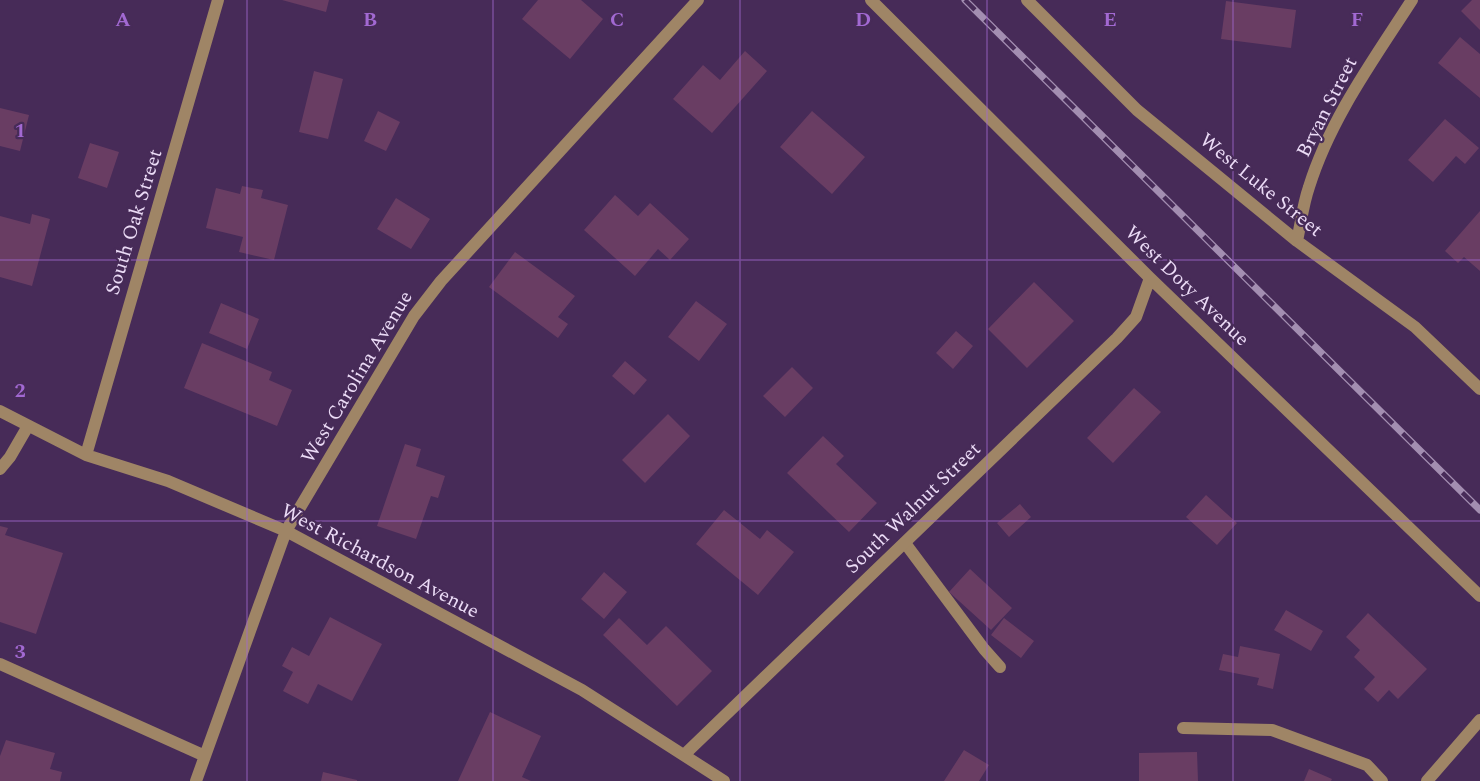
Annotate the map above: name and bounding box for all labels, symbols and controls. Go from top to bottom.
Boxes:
text: A [115,5,131,35]
text: B [363,5,377,35]
text: C [610,5,624,35]
text: D [855,5,871,35]
text: E [1103,5,1117,35]
text: F [1351,5,1363,35]
street label: Bryan Street [1289,51,1365,163]
text: 1 [14,116,26,146]
street label: West Luke Street [1193,126,1329,244]
street label: South Oak Street [98,145,170,299]
street label: West Doty Avenue [1118,218,1256,354]
street label: West Carolina Avenue [293,285,421,469]
text: 2 [14,376,26,406]
street label: South Walnut Street [838,435,988,581]
street label: West Richardson Avenue [275,496,485,626]
text: 3 [14,637,26,667]

